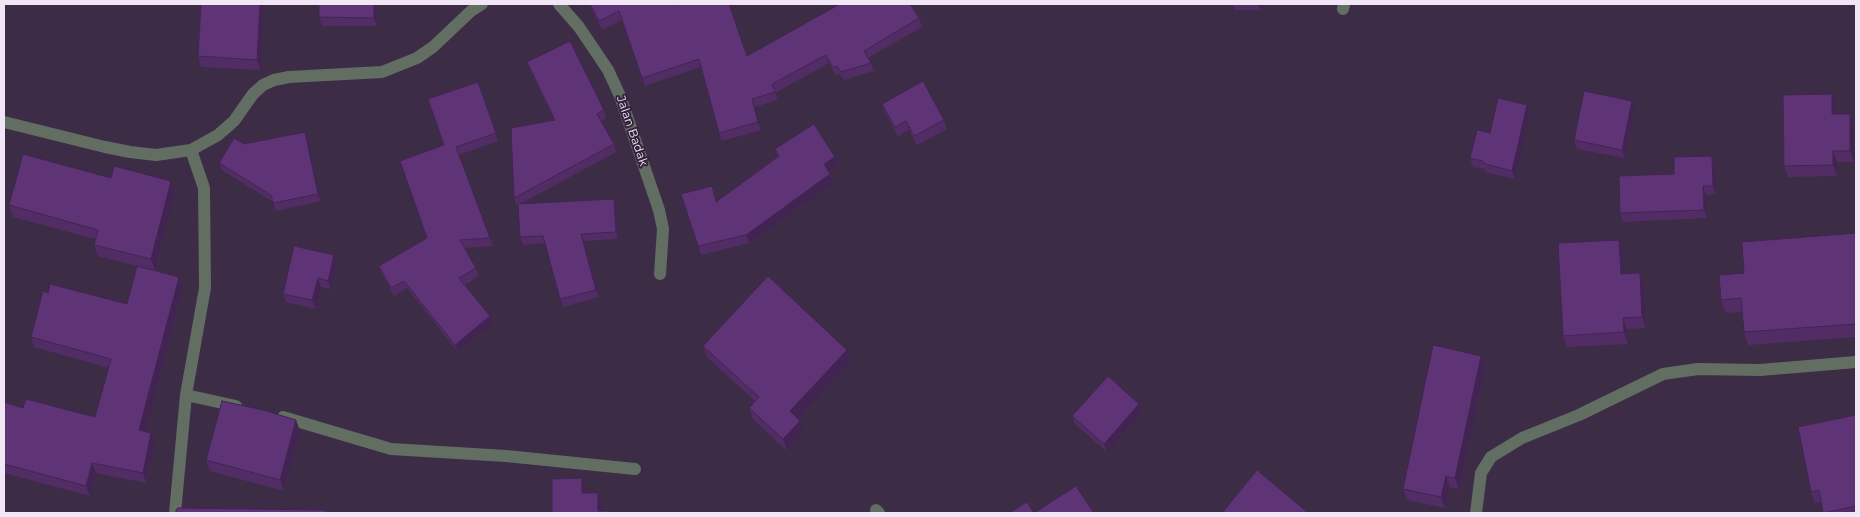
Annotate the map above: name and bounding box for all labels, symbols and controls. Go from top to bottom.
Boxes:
street label: Jalan Badak [613,94,651,168]

